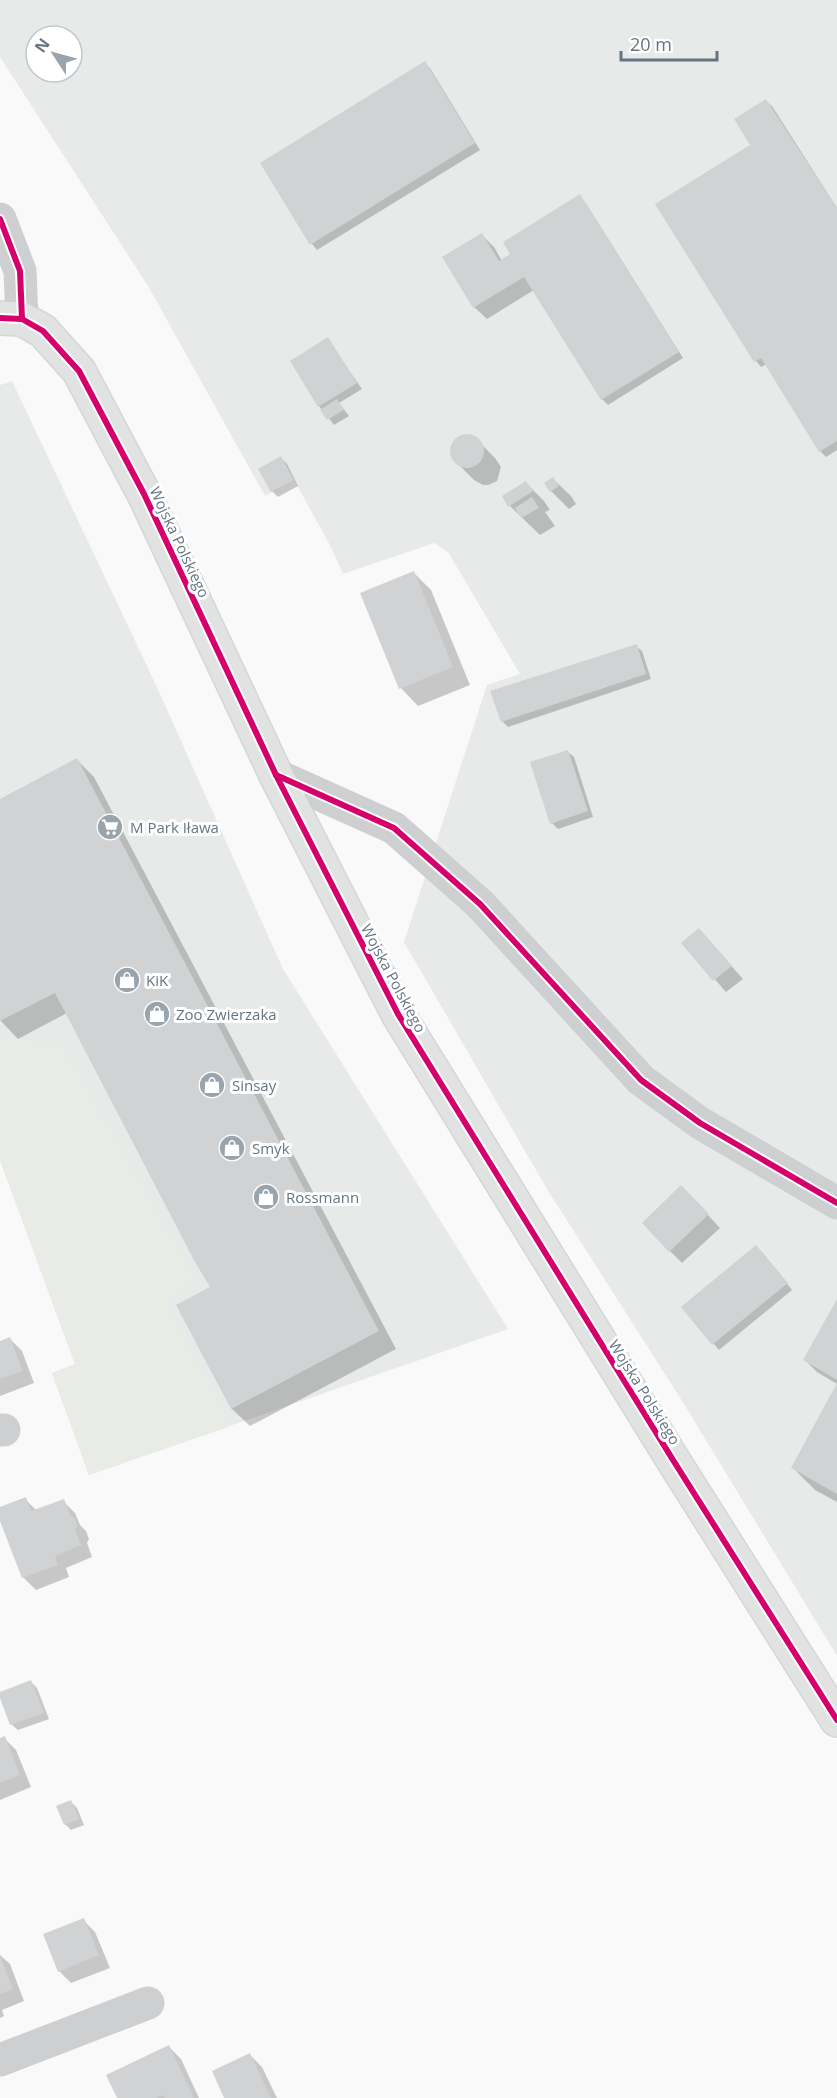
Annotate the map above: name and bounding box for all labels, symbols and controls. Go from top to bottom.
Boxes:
north arrow [24,24,84,84]
scale bar [621,24,717,62]
text: 20 m [630,32,672,56]
text: N [29,33,55,57]
street label: Wojska Polskiego [146,483,214,601]
supermarket icon: M Park Iława [95,812,125,842]
place label: M Park Iława [130,817,219,837]
street label: Wojska Polskiego [357,920,431,1036]
shop icon: KiK [112,965,142,995]
place label: KiK [146,970,169,990]
shop icon: Zoo Zwierzaka [142,999,172,1029]
place label: Zoo Zwierzaka [176,1004,277,1024]
shop icon: Sinsay [197,1070,227,1100]
place label: Sinsay [232,1075,277,1095]
shop icon: Smyk [217,1133,247,1163]
place label: Smyk [252,1138,290,1158]
shop icon: Rossmann [251,1182,281,1212]
place label: Rossmann [286,1187,359,1207]
street label: Wojska Polskiego [605,1336,685,1448]

